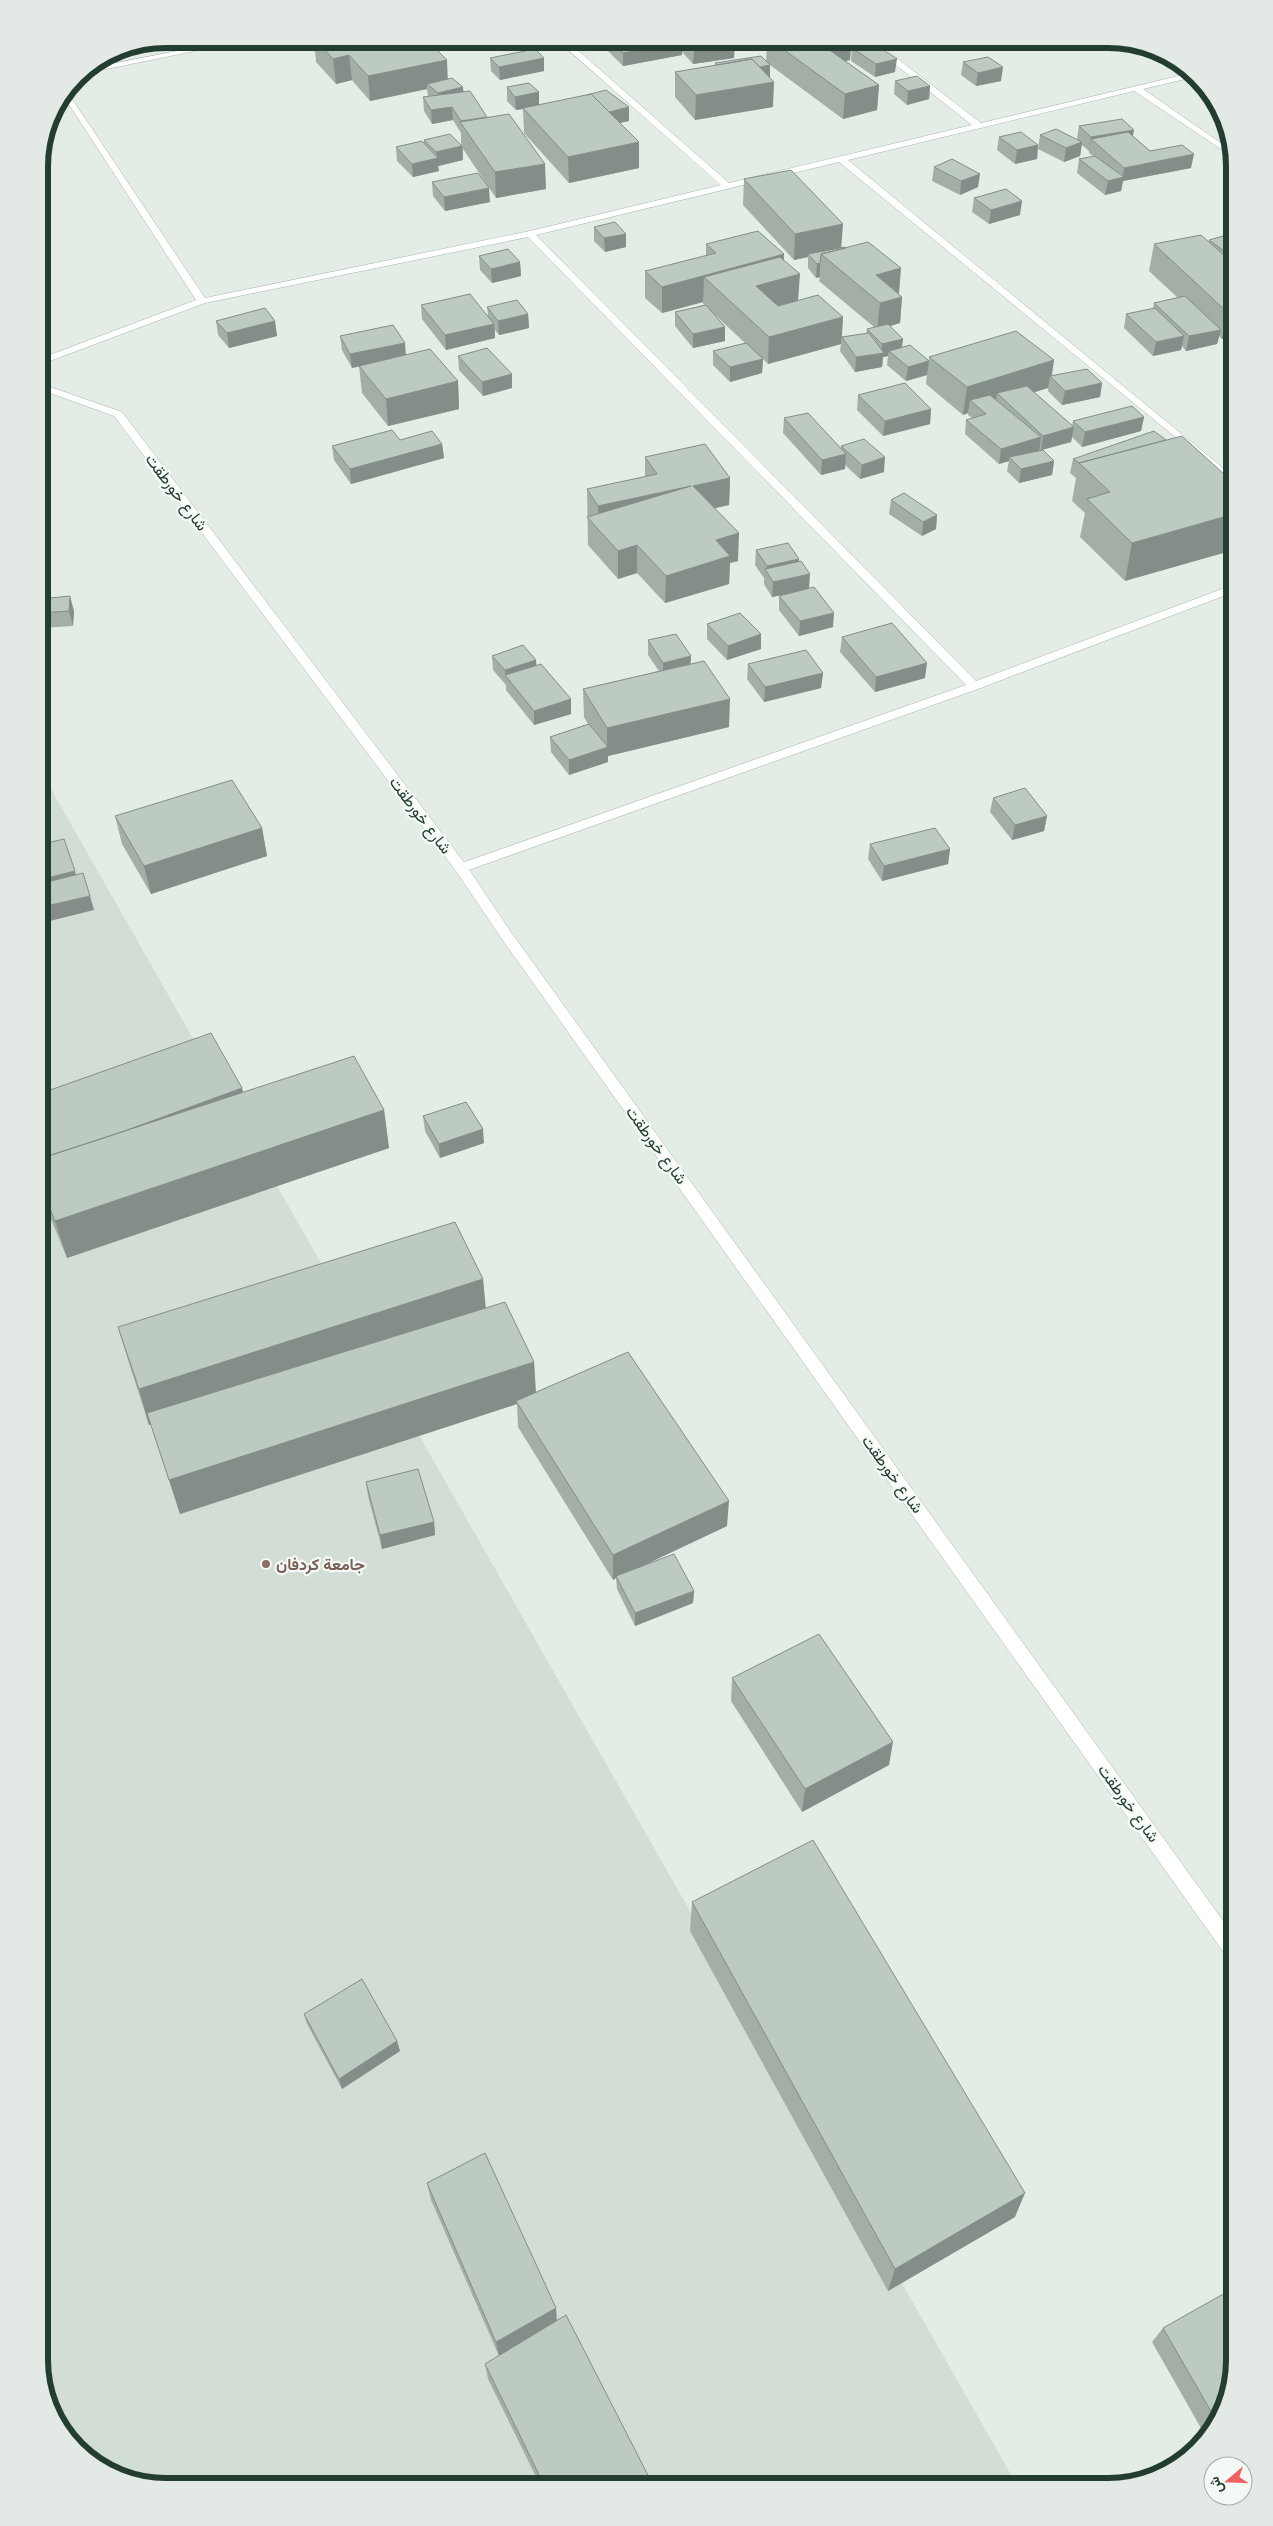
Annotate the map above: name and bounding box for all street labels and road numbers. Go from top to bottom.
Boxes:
street label: شارع خورطقت [140,449,213,536]
street label: شارع خورطقت [384,772,457,859]
street label: شارع خورطقت [620,1102,692,1189]
street label: شارع خورطقت [856,1431,928,1518]
street label: شارع خورطقت [1092,1760,1164,1847]

